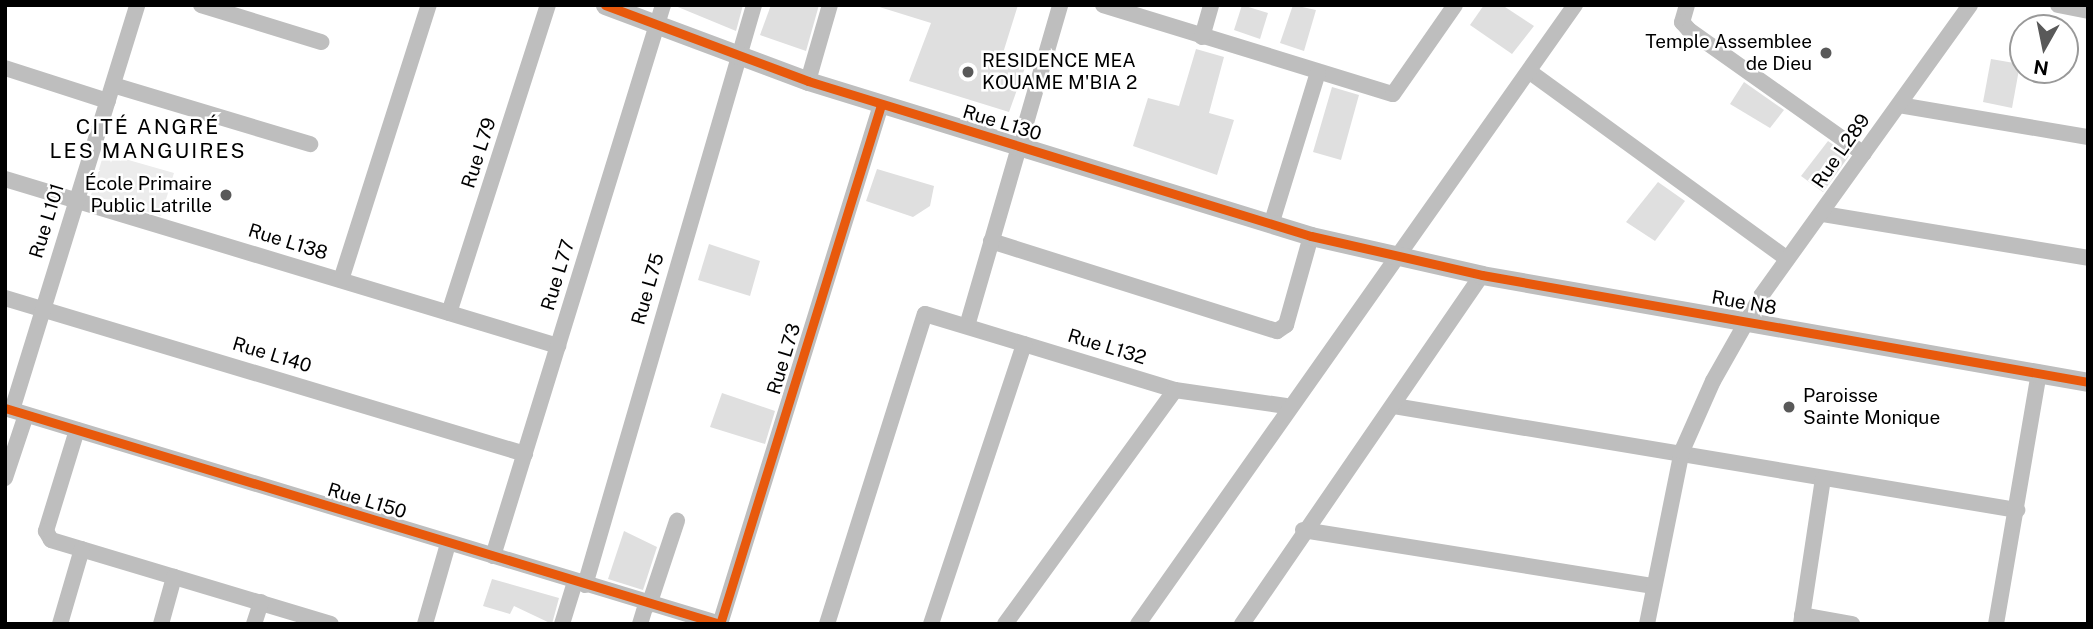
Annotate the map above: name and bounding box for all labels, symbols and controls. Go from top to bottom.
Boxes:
north arrow [2009,14,2079,84]
place label: Temple Assemblee de Dieu [1645,31,1812,75]
marker: Temple Assemblee de Dieu [1818,45,1834,61]
place label: RESIDENCE MEA KOUAME M'BIA 2 [982,50,1137,94]
text: N [2032,56,2050,80]
marker: RESIDENCE MEA KOUAME M'BIA 2 [960,64,976,80]
street label: Rue L130 [960,100,1044,146]
street label: Rue L289 [1807,109,1875,193]
district label: CITÉ ANGRÉ LES MANGUIRES [51,114,245,164]
street label: Rue L79 [457,115,501,191]
place label: École Primaire Public Latrille [85,173,212,217]
street label: Rue L101 [25,181,69,261]
marker: École Primaire Public Latrille [218,187,234,203]
street label: Rue L138 [245,219,331,265]
street label: Rue L77 [536,237,580,313]
street label: Rue L75 [627,250,669,328]
street label: Rue N8 [1710,286,1778,320]
street label: Rue L73 [762,321,806,397]
street label: Rue L132 [1065,324,1149,370]
street label: Rue L140 [230,332,314,378]
place label: Paroisse Sainte Monique [1803,385,1940,429]
marker: Paroisse Sainte Monique [1781,399,1797,415]
street label: Rue L150 [325,478,409,524]

